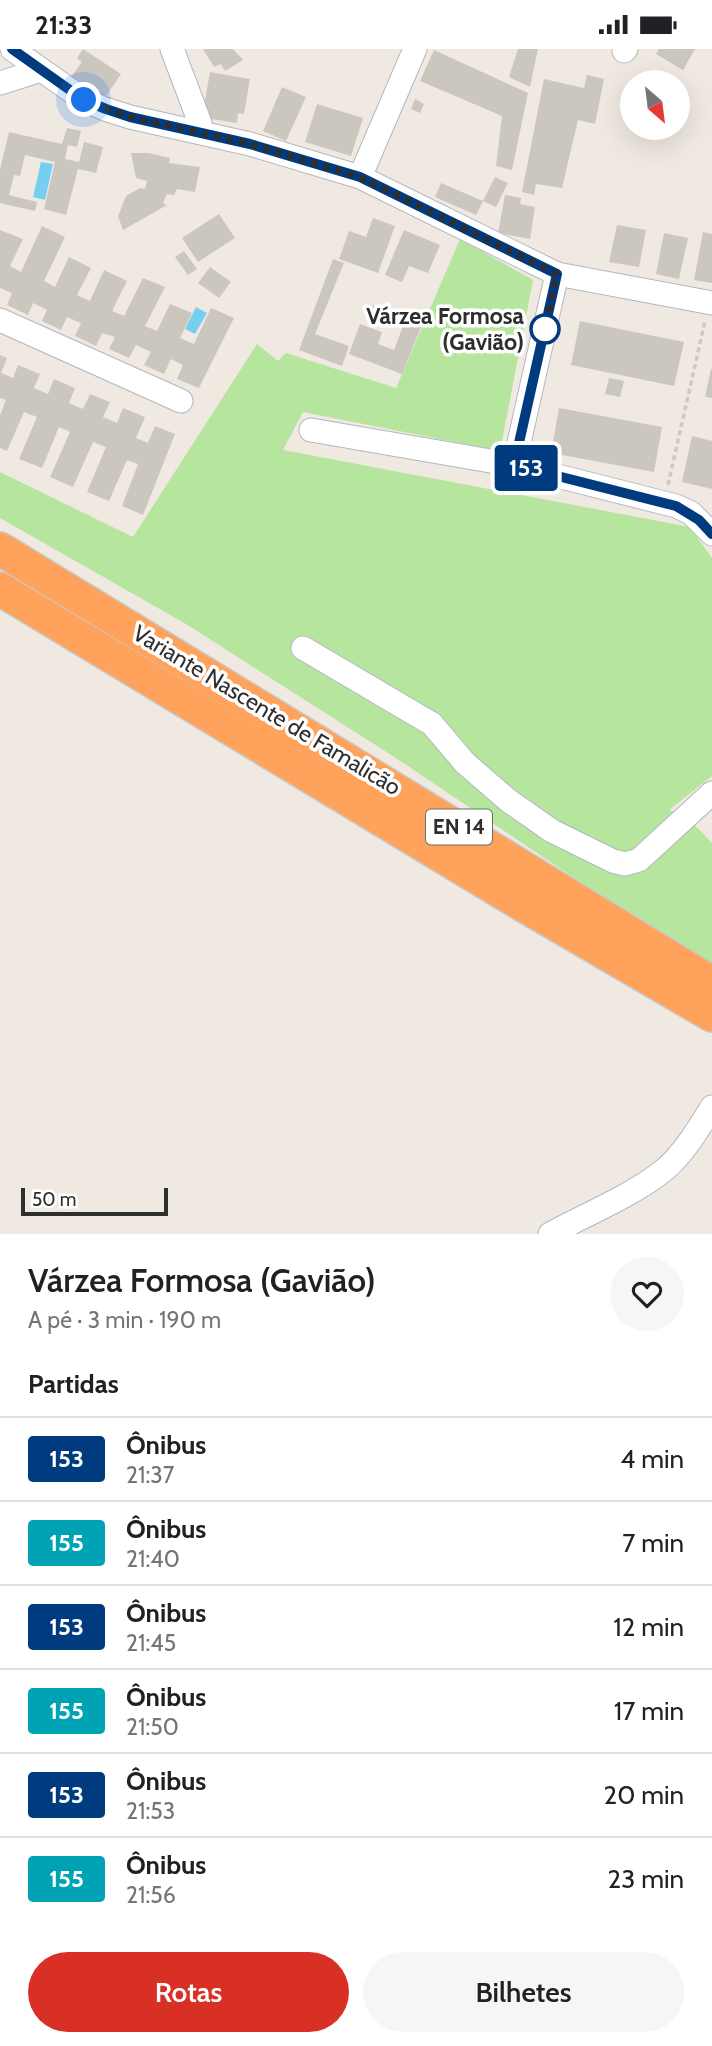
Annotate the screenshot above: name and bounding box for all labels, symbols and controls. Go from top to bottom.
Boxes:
text: 21:33 [35,9,92,41]
north arrow [620,70,690,140]
map controls [620,70,690,140]
your location [66,82,101,117]
place label: Várzea Formosa (Gavião) [366,302,525,356]
marker: Várzea Formosa (Gavião) [530,314,560,344]
line badge: 153 [486,445,566,491]
text: 153 [509,453,543,482]
street label: Variante Nascente de Famalicão [128,619,406,801]
road number: EN 14 [426,809,492,845]
scale bar [21,1185,168,1217]
text: 50 m [32,1188,76,1211]
button: heart [610,1257,684,1331]
text: Várzea Formosa (Gavião) [28,1260,376,1300]
text: A pé · 3 min · 190 m [28,1306,221,1334]
text: Partidas [28,1368,119,1400]
text: Ônibus [126,1429,206,1461]
text: 4 min [620,1443,684,1475]
text: 153 [49,1444,84,1473]
text: 21:37 [126,1461,174,1489]
text: Ônibus [126,1513,206,1545]
text: 7 min [622,1527,684,1559]
text: 155 [49,1528,84,1557]
text: 21:40 [126,1545,180,1573]
text: Ônibus [126,1597,206,1629]
text: 12 min [613,1611,684,1643]
text: 153 [49,1612,84,1641]
text: 21:45 [126,1629,176,1657]
text: Ônibus [126,1681,206,1713]
text: 17 min [614,1695,684,1727]
text: 155 [49,1696,84,1725]
text: 21:50 [126,1713,179,1741]
text: Ônibus [126,1765,206,1797]
text: 20 min [604,1779,684,1811]
text: 153 [49,1780,84,1809]
text: 21:53 [126,1797,175,1825]
text: Ônibus [126,1849,206,1881]
text: 23 min [608,1863,684,1895]
text: 155 [49,1864,84,1893]
text: 21:56 [126,1881,176,1909]
button: Rotas [28,1952,349,2032]
button: Bilhetes [363,1952,684,2032]

